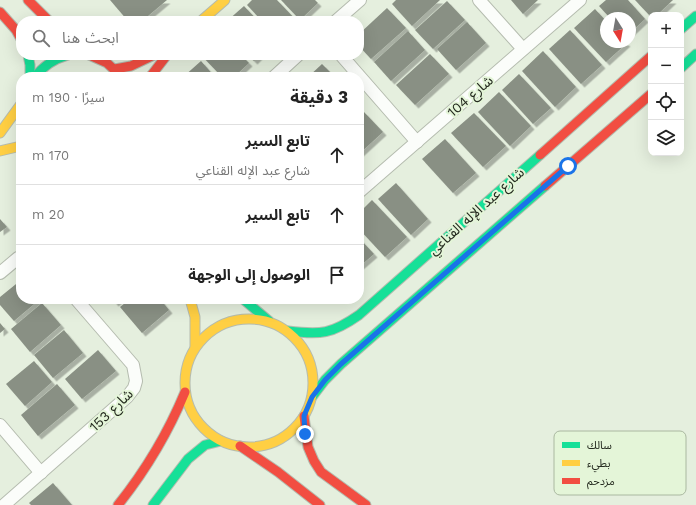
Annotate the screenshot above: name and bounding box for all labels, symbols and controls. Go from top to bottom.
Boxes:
north arrow [600,12,636,48]
map controls [648,12,684,156]
button: + [648,12,684,48]
search box [16,16,364,60]
icon: search [30,27,52,49]
text: ابحث هنا [62,29,119,47]
button: − [648,48,684,84]
street label: شارع 104 [444,72,498,122]
button: locate [648,84,684,120]
text: 3 دقيقة [290,87,348,107]
text: سيرًا · 190 m [32,90,105,105]
button: layers [648,120,684,156]
text: تابع السير [246,132,310,150]
icon: ahead [326,144,348,166]
text: 170 m [32,148,69,163]
route start [559,157,577,175]
text: شارع عبد الإله القناعي [196,163,310,178]
street label: شارع عبد الإله القناعي [425,164,529,260]
icon: ahead [326,204,348,226]
text: تابع السير [246,206,310,224]
text: 20 m [32,207,65,222]
icon: arrive [326,264,348,286]
text: الوصول إلى الوجهة [188,266,310,284]
street label: شارع 153 [86,386,138,437]
route end [296,425,314,443]
legend [554,431,686,495]
text: سالك [587,439,612,452]
text: بطيء [587,457,610,473]
text: مزدحم [587,475,615,490]

